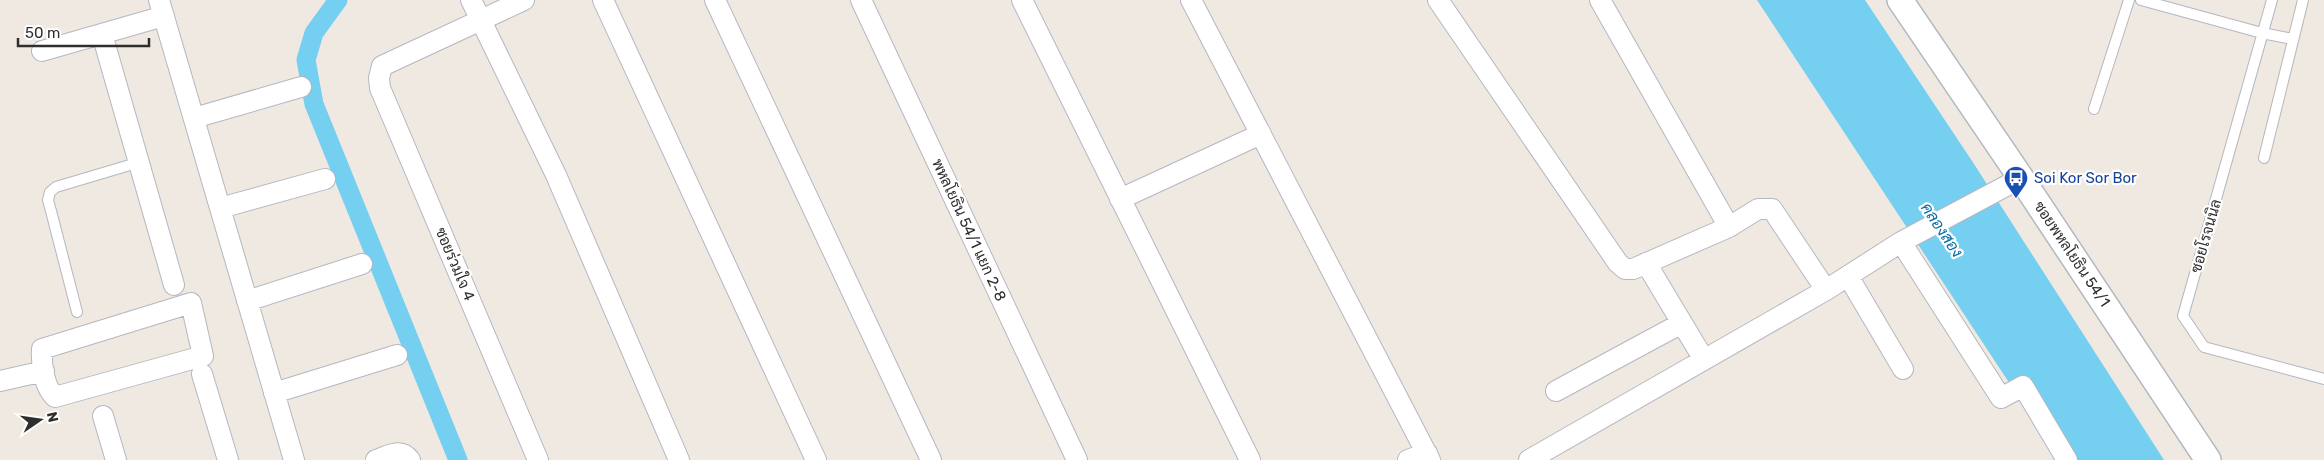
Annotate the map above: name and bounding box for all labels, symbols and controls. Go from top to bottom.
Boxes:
scale bar [18,15,149,47]
text: 50 m [25,24,60,42]
street label: พหลโยธิน 54/1 แยก 2-8 [928,156,1011,304]
bus stop icon: Soi Kor Sor Bor [2003,165,2029,199]
place label: Soi Kor Sor Bor [2034,169,2137,187]
street label: ซอยพหลโยธิน 54/1 [2030,197,2115,310]
street label: ซอยโรจนนิล [2186,197,2225,275]
water label: คลองสอง [1917,199,1967,261]
street label: ซอยร่วมใจ 4 [432,224,479,303]
north arrow [15,395,65,445]
text: N [43,410,62,424]

